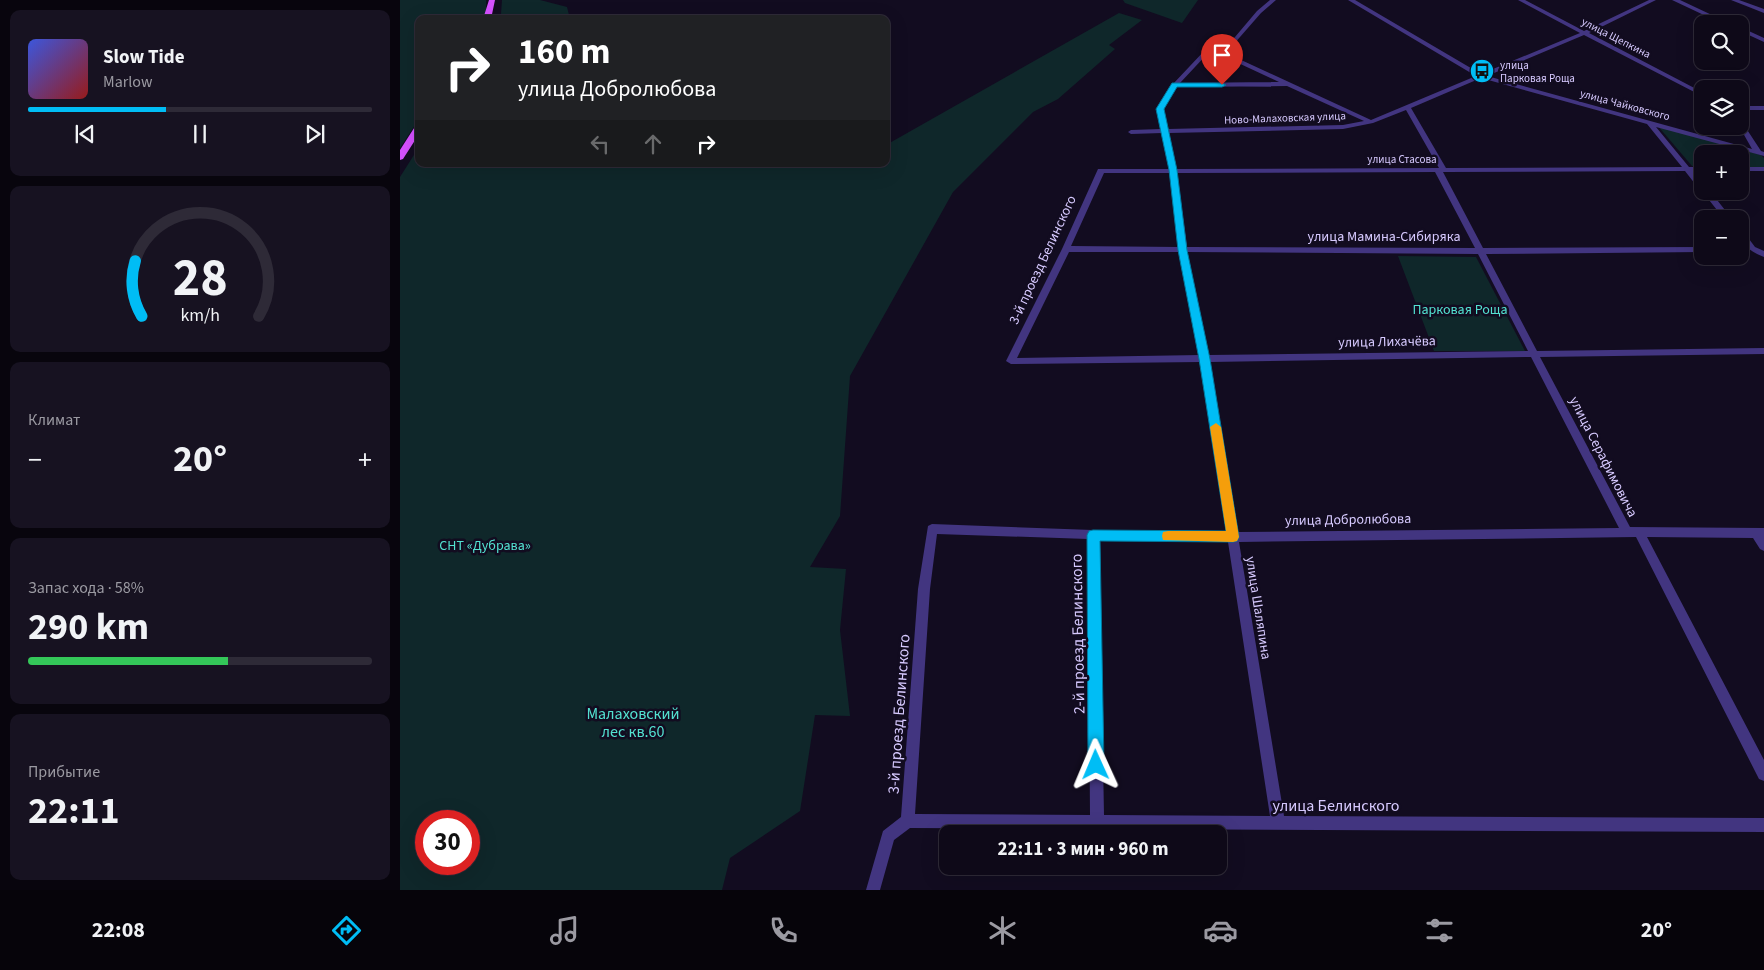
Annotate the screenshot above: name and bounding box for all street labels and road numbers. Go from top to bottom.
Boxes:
street label: улица Щепкина [1579,14,1653,62]
street label: улица Чайковского [1578,86,1672,124]
street label: Ново-Малаховская улица [1224,108,1346,128]
street label: улица Стасова [1367,152,1437,167]
street label: 3-й проезд Белинского [1004,192,1082,328]
street label: улица Мамина-Сибиряка [1308,227,1461,247]
street label: улица Лихачёва [1338,331,1436,353]
street label: улица Серафимовича [1564,393,1642,521]
street label: улица Добролюбова [1285,509,1411,531]
street label: 2-й проезд Белинского [1066,554,1090,714]
street label: улица Шаляпина [1240,555,1276,661]
street label: 3-й проезд Белинского [882,633,916,795]
street label: улица Белинского [1272,795,1400,817]

